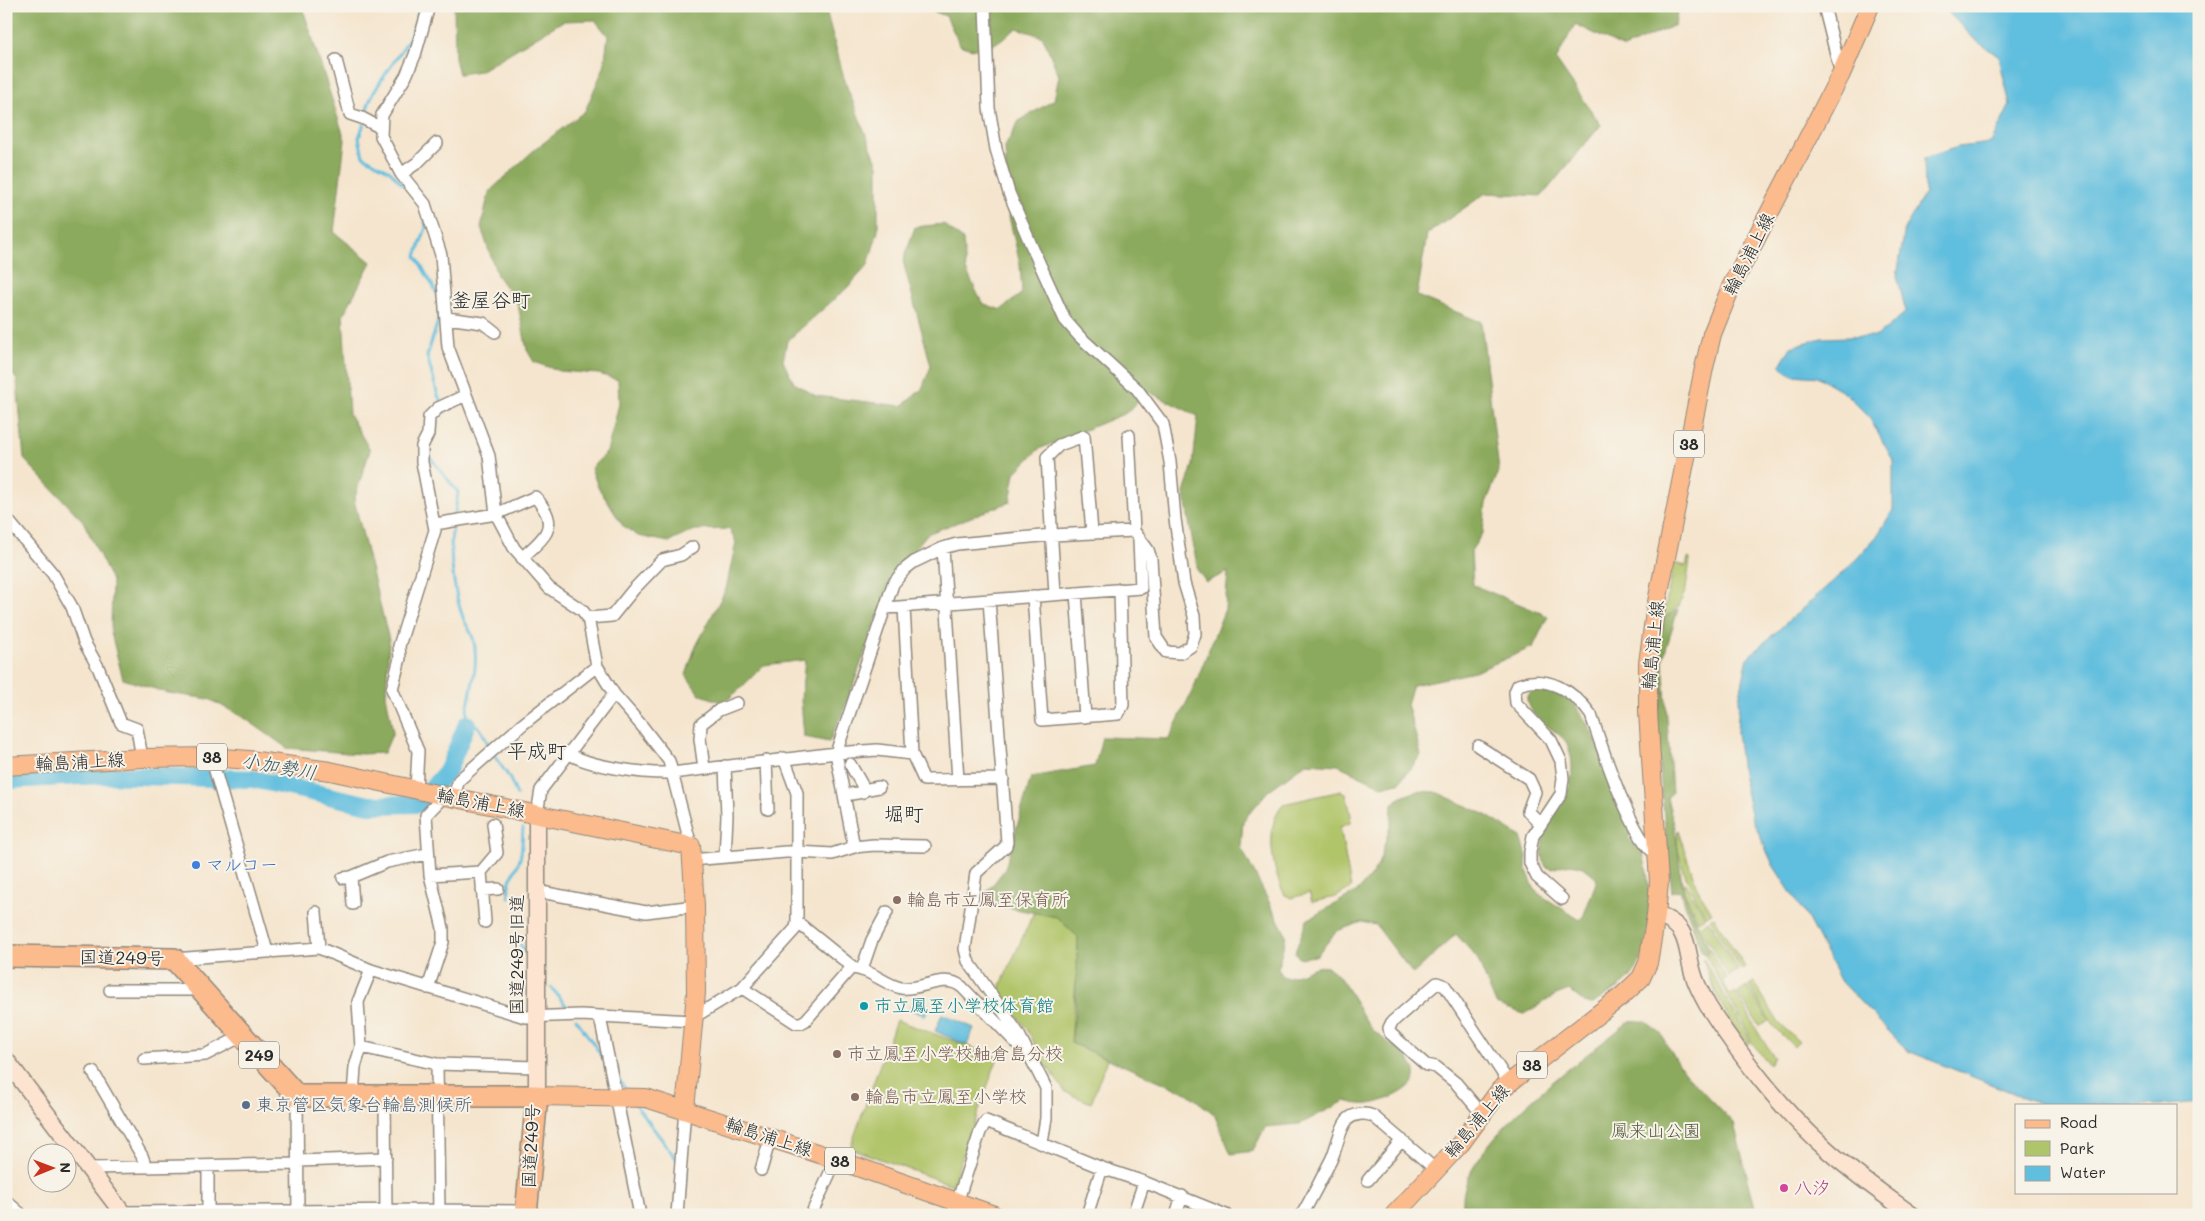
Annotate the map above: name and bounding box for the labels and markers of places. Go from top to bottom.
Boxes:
place label: マルコー [206,852,278,876]
marker: マルコー [190,859,202,871]
place label: 輪島市立鳳至保育所 [907,887,1069,911]
marker: 輪島市立鳳至保育所 [891,894,903,906]
place label: 市立鳳至小学校体育館 [874,993,1054,1017]
marker: 市立鳳至小学校体育館 [858,1000,870,1012]
place label: 市立鳳至小学校舳倉島分校 [847,1041,1063,1065]
marker: 市立鳳至小学校舳倉島分校 [831,1048,843,1060]
place label: 輪島市立鳳至小学校 [865,1084,1027,1108]
marker: 輪島市立鳳至小学校 [849,1091,861,1103]
place label: 東京管区気象台輪島測候所 [256,1092,472,1116]
marker: 東京管区気象台輪島測候所 [240,1099,252,1111]
place label: 八汐 [1794,1175,1830,1199]
marker: 八汐 [1778,1182,1790,1194]

